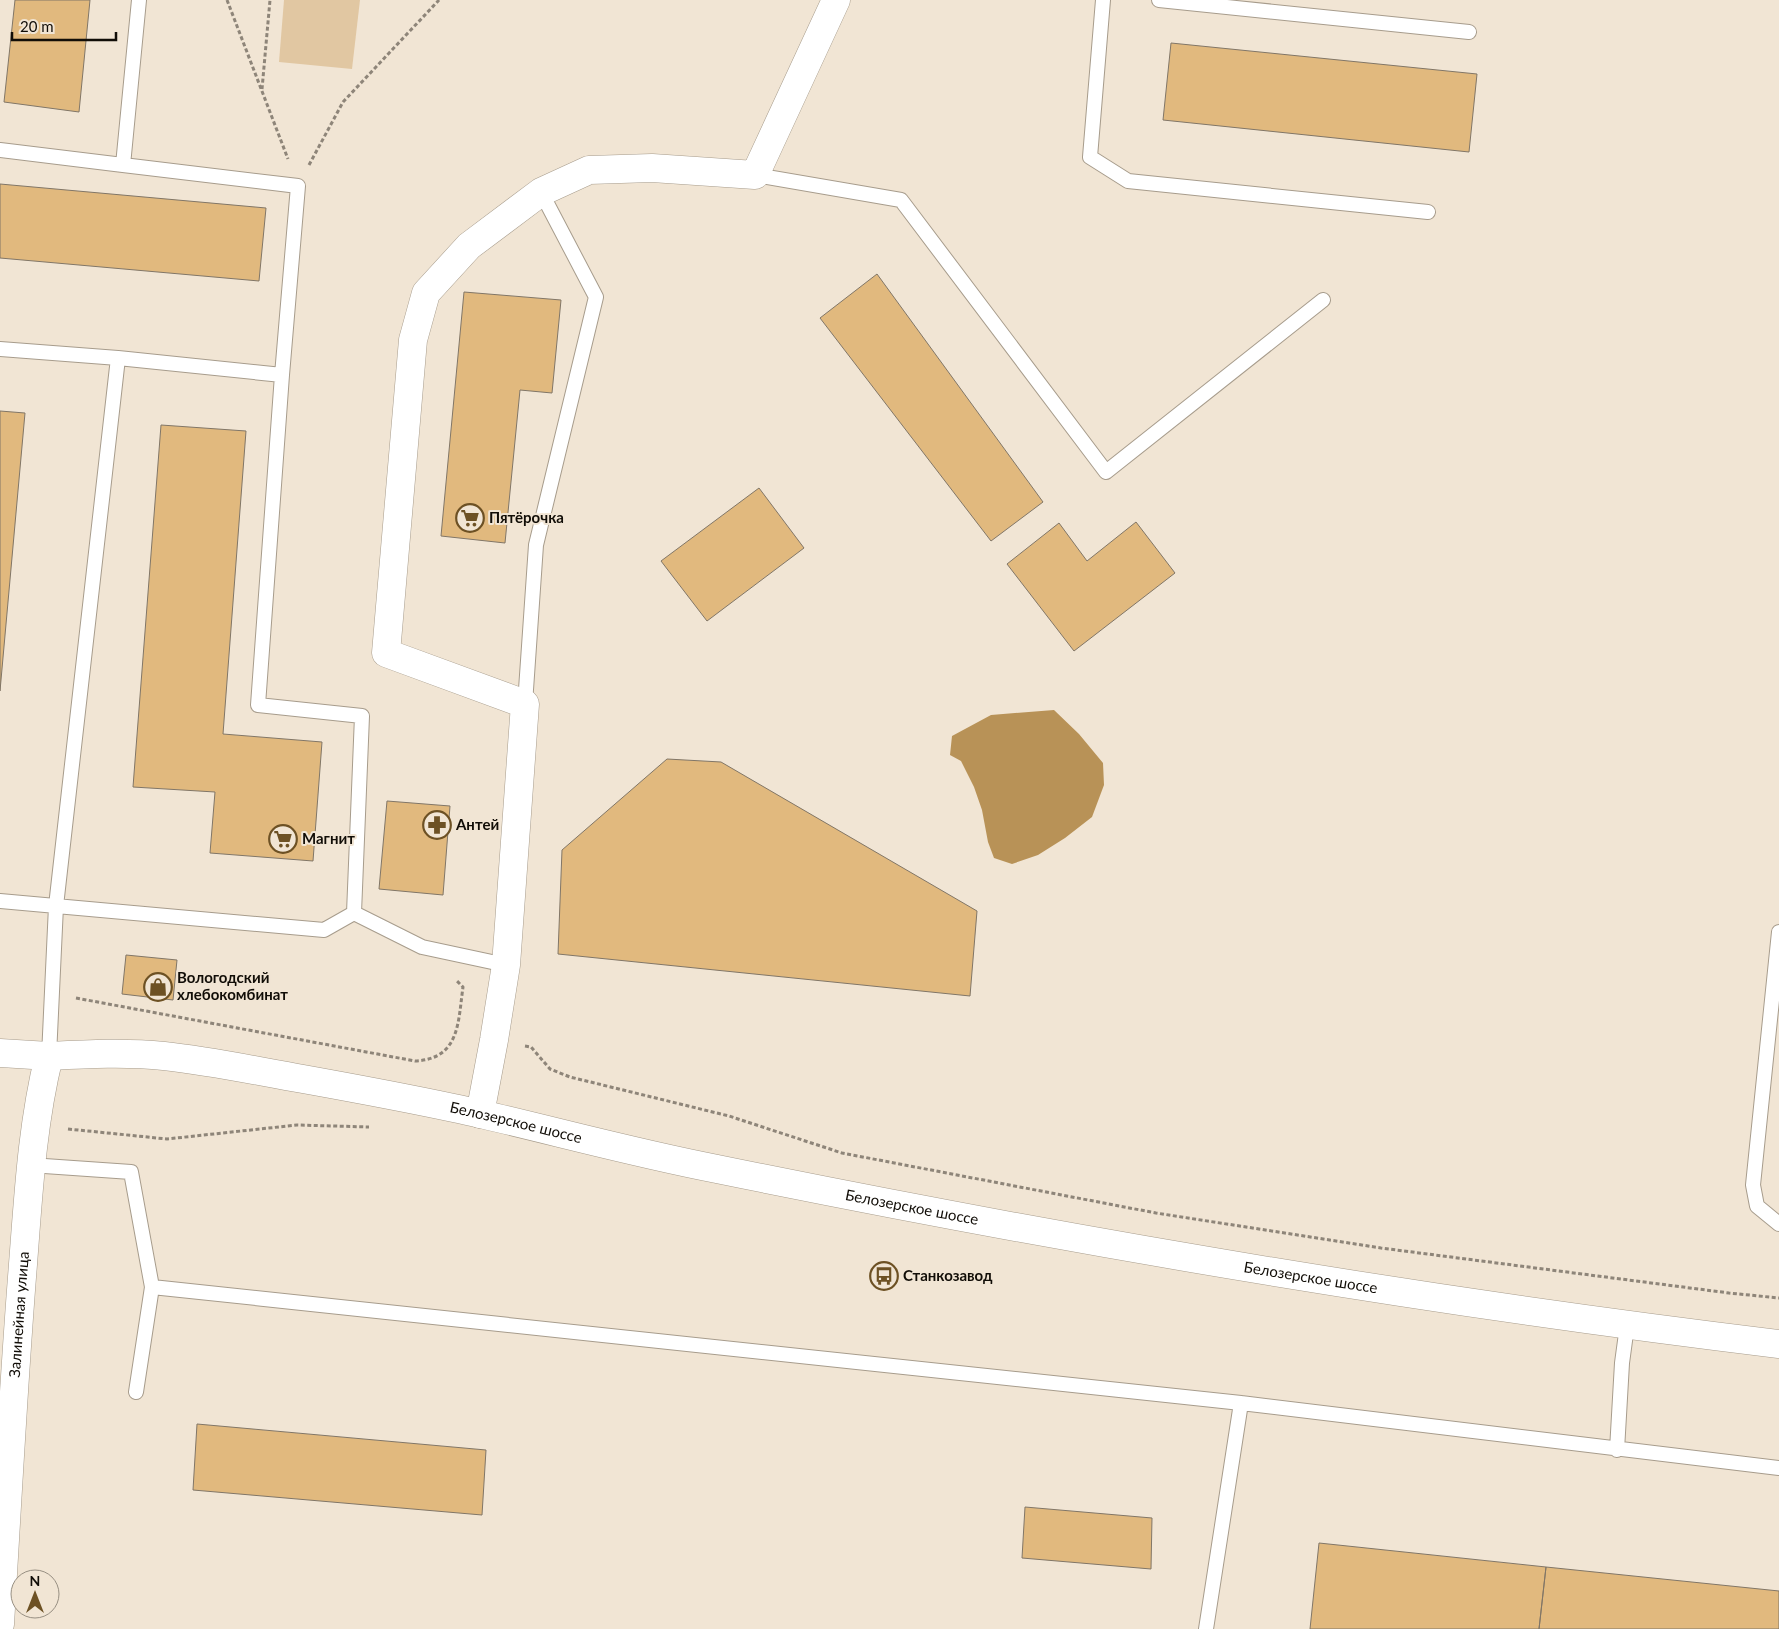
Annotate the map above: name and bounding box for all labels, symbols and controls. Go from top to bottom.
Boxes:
scale bar [12,10,116,42]
text: 20 m [20,17,54,35]
supermarket icon: Пятёрочка [455,503,485,533]
place label: Пятёрочка [489,508,564,526]
pharmacy icon: Антей [422,810,452,840]
place label: Антей [455,815,499,833]
supermarket icon: Магнит [268,824,298,854]
place label: Магнит [302,829,355,847]
place label: Вологодский хлебокомбинат [177,968,288,1003]
shop icon: Вологодский хлебокомбинат [143,972,173,1002]
street label: Белозерское шоссе [448,1097,584,1146]
street label: Белозерское шоссе [844,1185,980,1228]
street label: Залинейная улица [5,1251,32,1378]
street label: Белозерское шоссе [1243,1257,1379,1296]
bus stop icon: Станкозавод [869,1261,899,1291]
place label: Станкозавод [903,1266,993,1284]
north arrow [10,1569,60,1619]
text: N [30,1572,40,1589]

